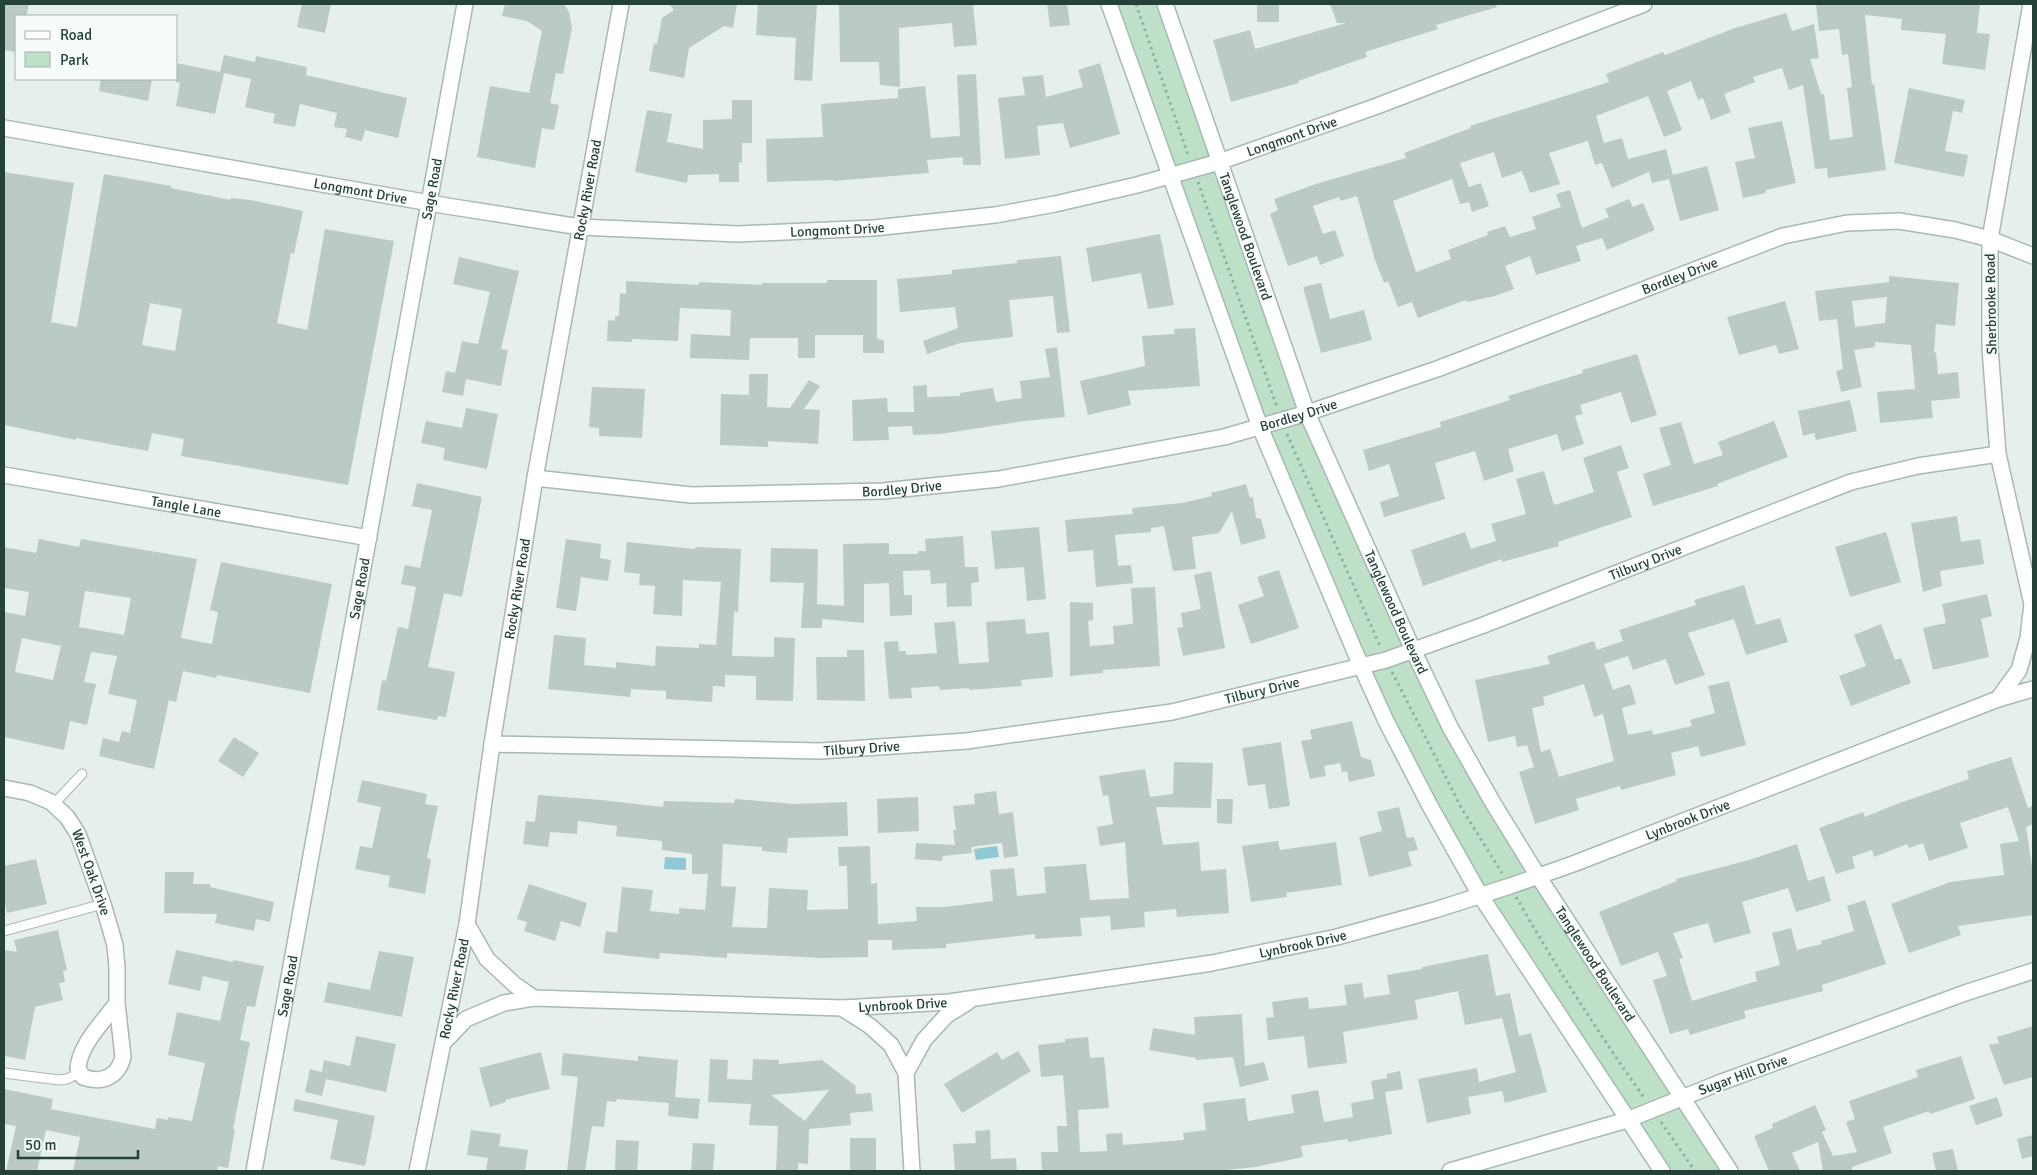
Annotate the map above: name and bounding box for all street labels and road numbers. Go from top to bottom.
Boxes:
street label: Longmont Drive [1244,112,1339,160]
street label: Rocky River Road [570,138,605,242]
street label: Sage Road [418,157,445,221]
street label: Tanglewood Boulevard [1216,170,1276,303]
street label: Longmont Drive [312,174,409,207]
street label: Longmont Drive [790,218,885,240]
street label: Bordley Drive [1639,253,1720,298]
street label: Sherbrooke Road [1982,253,2000,355]
street label: Bordley Drive [1258,395,1339,435]
street label: Bordley Drive [862,476,943,500]
street label: Tangle Lane [150,492,223,521]
street label: Rocky River Road [501,537,534,641]
street label: Tilbury Drive [1607,540,1684,584]
street label: Tanglewood Boulevard [1361,547,1432,677]
street label: Sage Road [345,556,373,621]
street label: Tilbury Drive [1223,673,1301,707]
street label: Tilbury Drive [823,737,901,759]
street label: Lynbrook Drive [1643,795,1732,844]
street label: West Oak Drive [68,827,114,917]
street label: Tanglewood Boulevard [1552,903,1639,1025]
street label: Lynbrook Drive [1257,926,1349,962]
street label: Rocky River Road [435,937,472,1041]
street label: Sage Road [274,954,301,1018]
street label: Lynbrook Drive [858,994,948,1016]
street label: Sugar Hill Drive [1696,1051,1790,1099]

